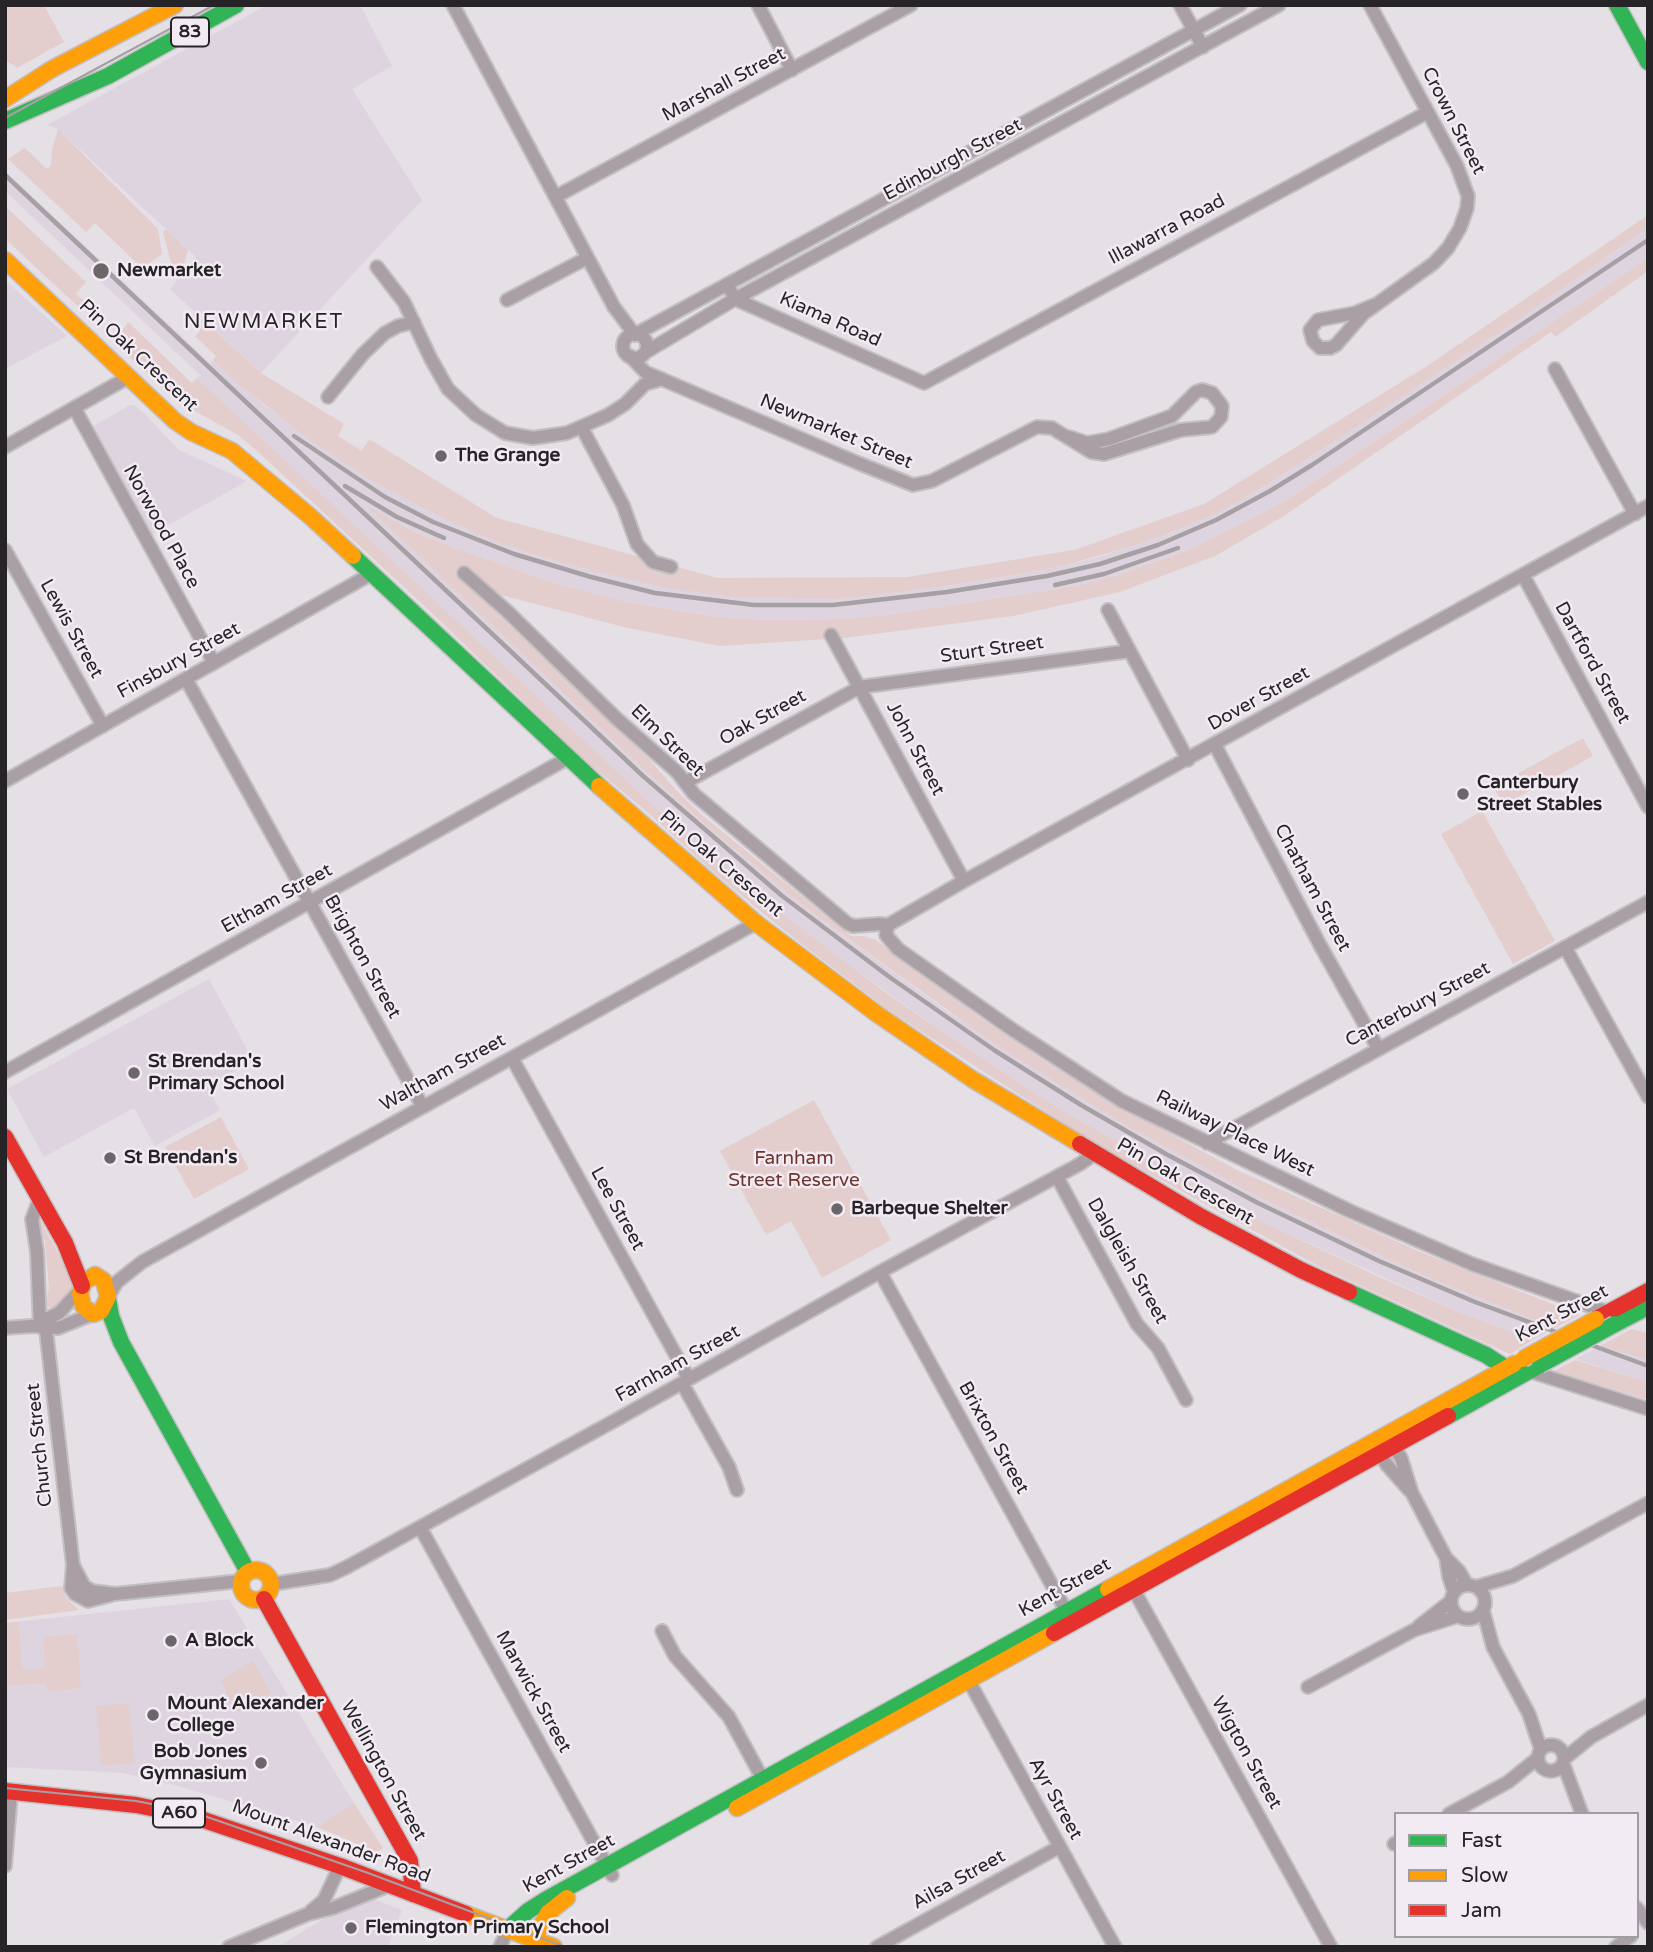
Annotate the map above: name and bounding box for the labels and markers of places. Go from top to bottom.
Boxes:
place label: Newmarket [117,260,221,282]
marker: Newmarket [91,261,111,281]
place label: The Grange [455,445,560,467]
marker: The Grange [433,448,449,464]
place label: Canterbury Street Stables [1477,772,1602,816]
marker: Canterbury Street Stables [1455,786,1471,802]
place label: St Brendan's Primary School [148,1051,284,1095]
marker: St Brendan's Primary School [126,1065,142,1081]
place label: St Brendan's [124,1147,237,1169]
marker: St Brendan's [102,1150,118,1166]
place label: Barbeque Shelter [851,1198,1008,1220]
marker: Barbeque Shelter [829,1201,845,1217]
place label: A Block [185,1630,254,1652]
marker: A Block [163,1633,179,1649]
place label: Mount Alexander College [167,1693,324,1737]
marker: Mount Alexander College [145,1707,161,1723]
place label: Bob Jones Gymnasium [140,1741,247,1785]
marker: Bob Jones Gymnasium [253,1755,269,1771]
place label: Flemington Primary School [365,1917,609,1939]
marker: Flemington Primary School [343,1920,359,1936]

